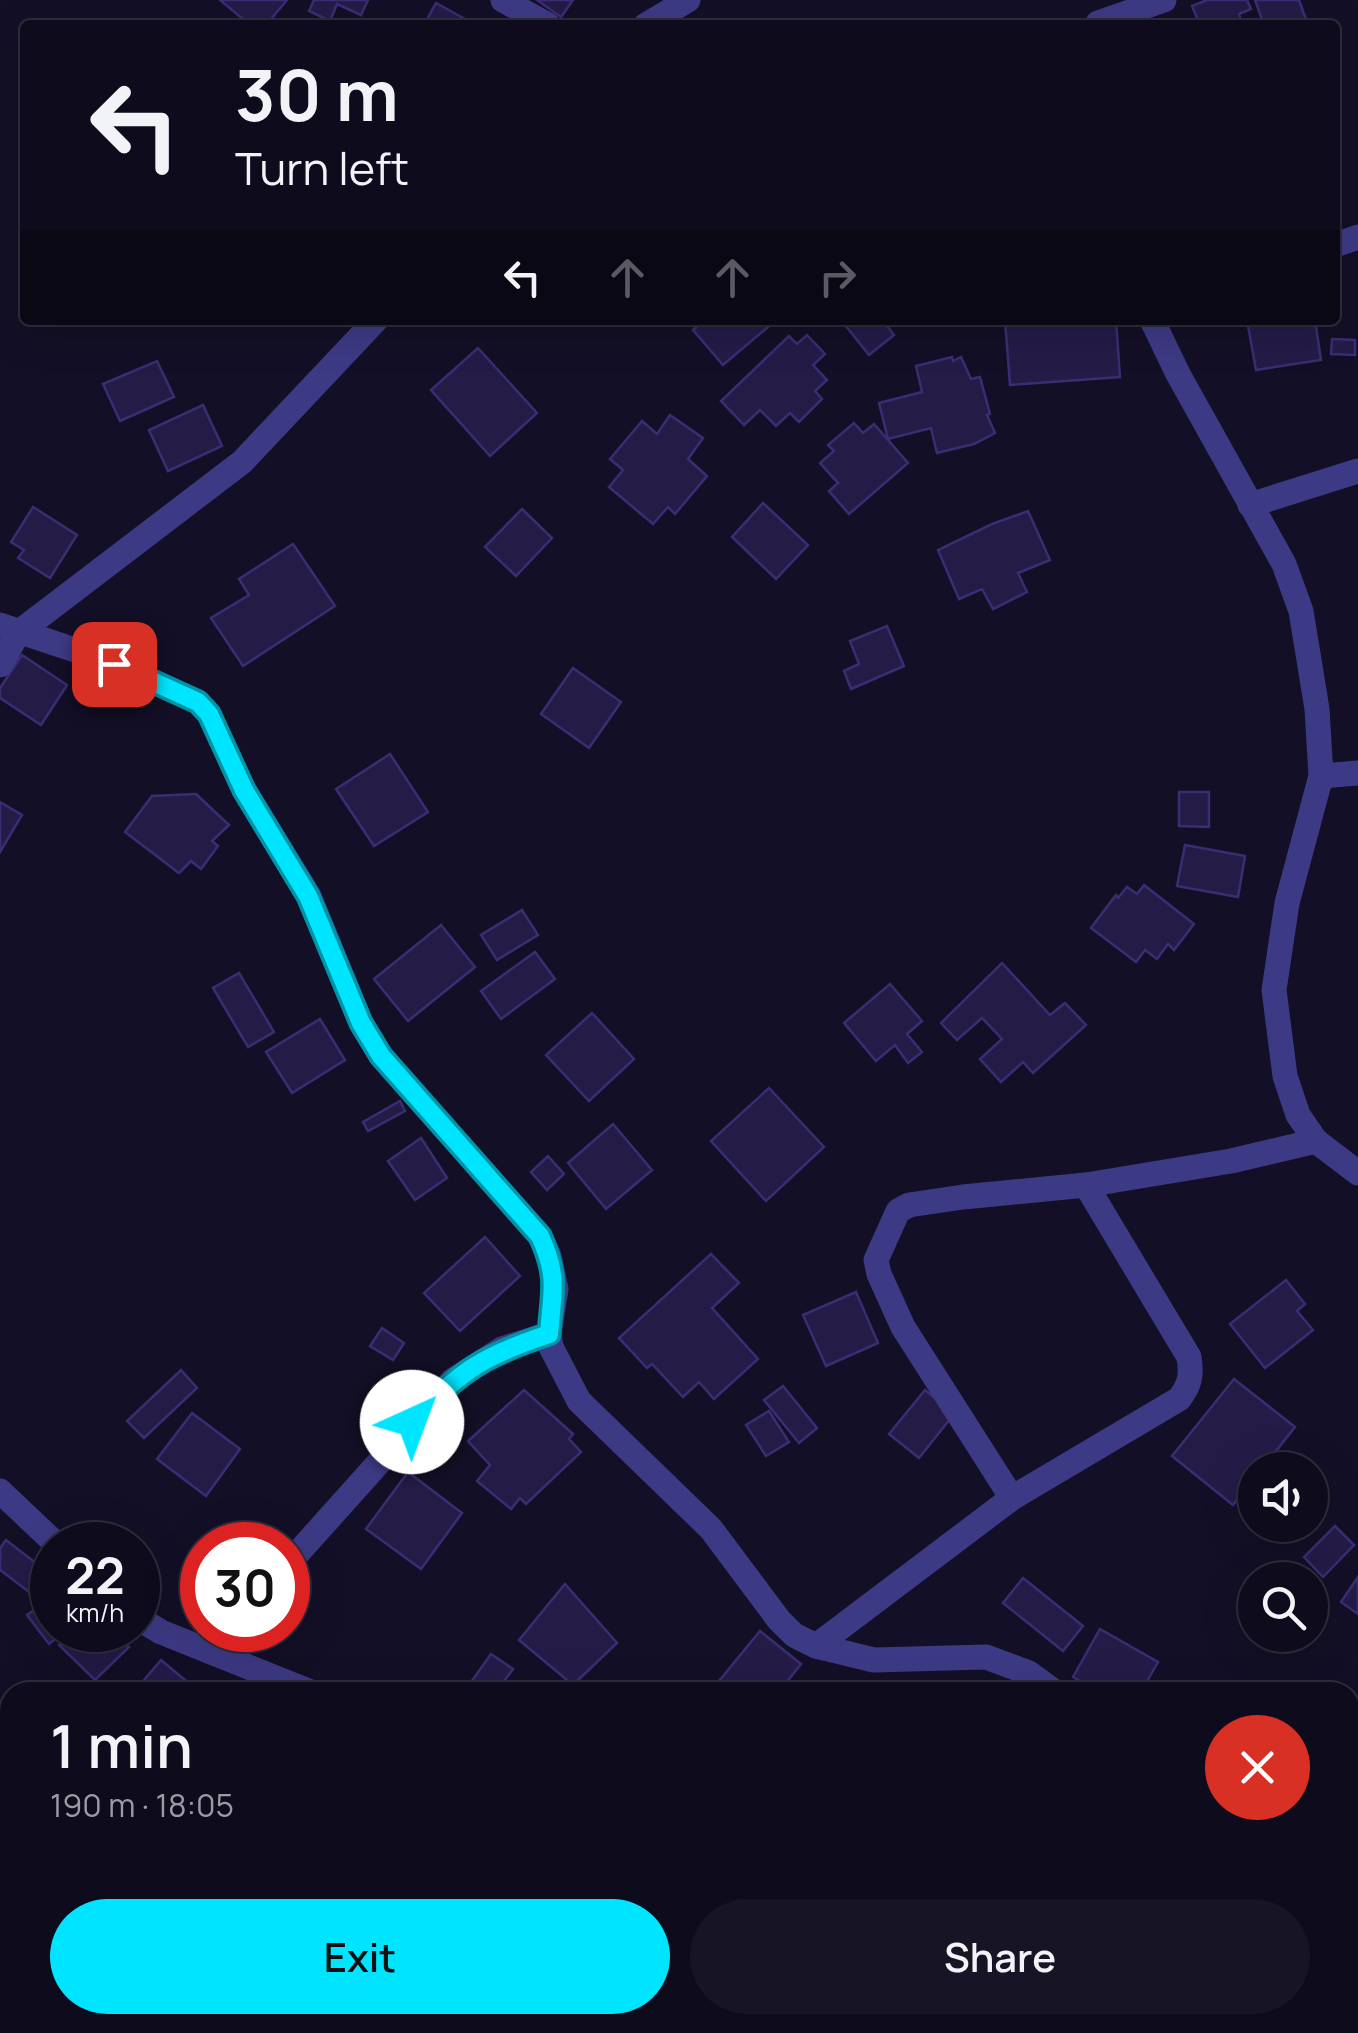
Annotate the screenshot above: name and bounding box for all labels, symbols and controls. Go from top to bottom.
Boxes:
text: 30 m [235,46,399,142]
icon: left [70,60,200,190]
text: Turn left [235,137,409,199]
icon: left [495,250,550,305]
icon: ahead [600,250,655,305]
icon: ahead [705,250,760,305]
icon: right [810,250,865,305]
pin [72,622,157,707]
icon: arrive [87,637,142,692]
position arrow [360,1370,464,1474]
map controls [1238,1452,1328,1652]
button: sound [1238,1452,1328,1542]
speed limit sign: 30 [180,1522,310,1652]
text: 22 [65,1541,125,1609]
button: search [1238,1562,1328,1652]
text: km/h [66,1595,124,1630]
text: 1 min [50,1704,193,1786]
button: close [1205,1715,1310,1820]
text: 190 m · 18:05 [50,1783,234,1827]
button: Exit [50,1899,670,2014]
button: Share [690,1899,1310,2014]

